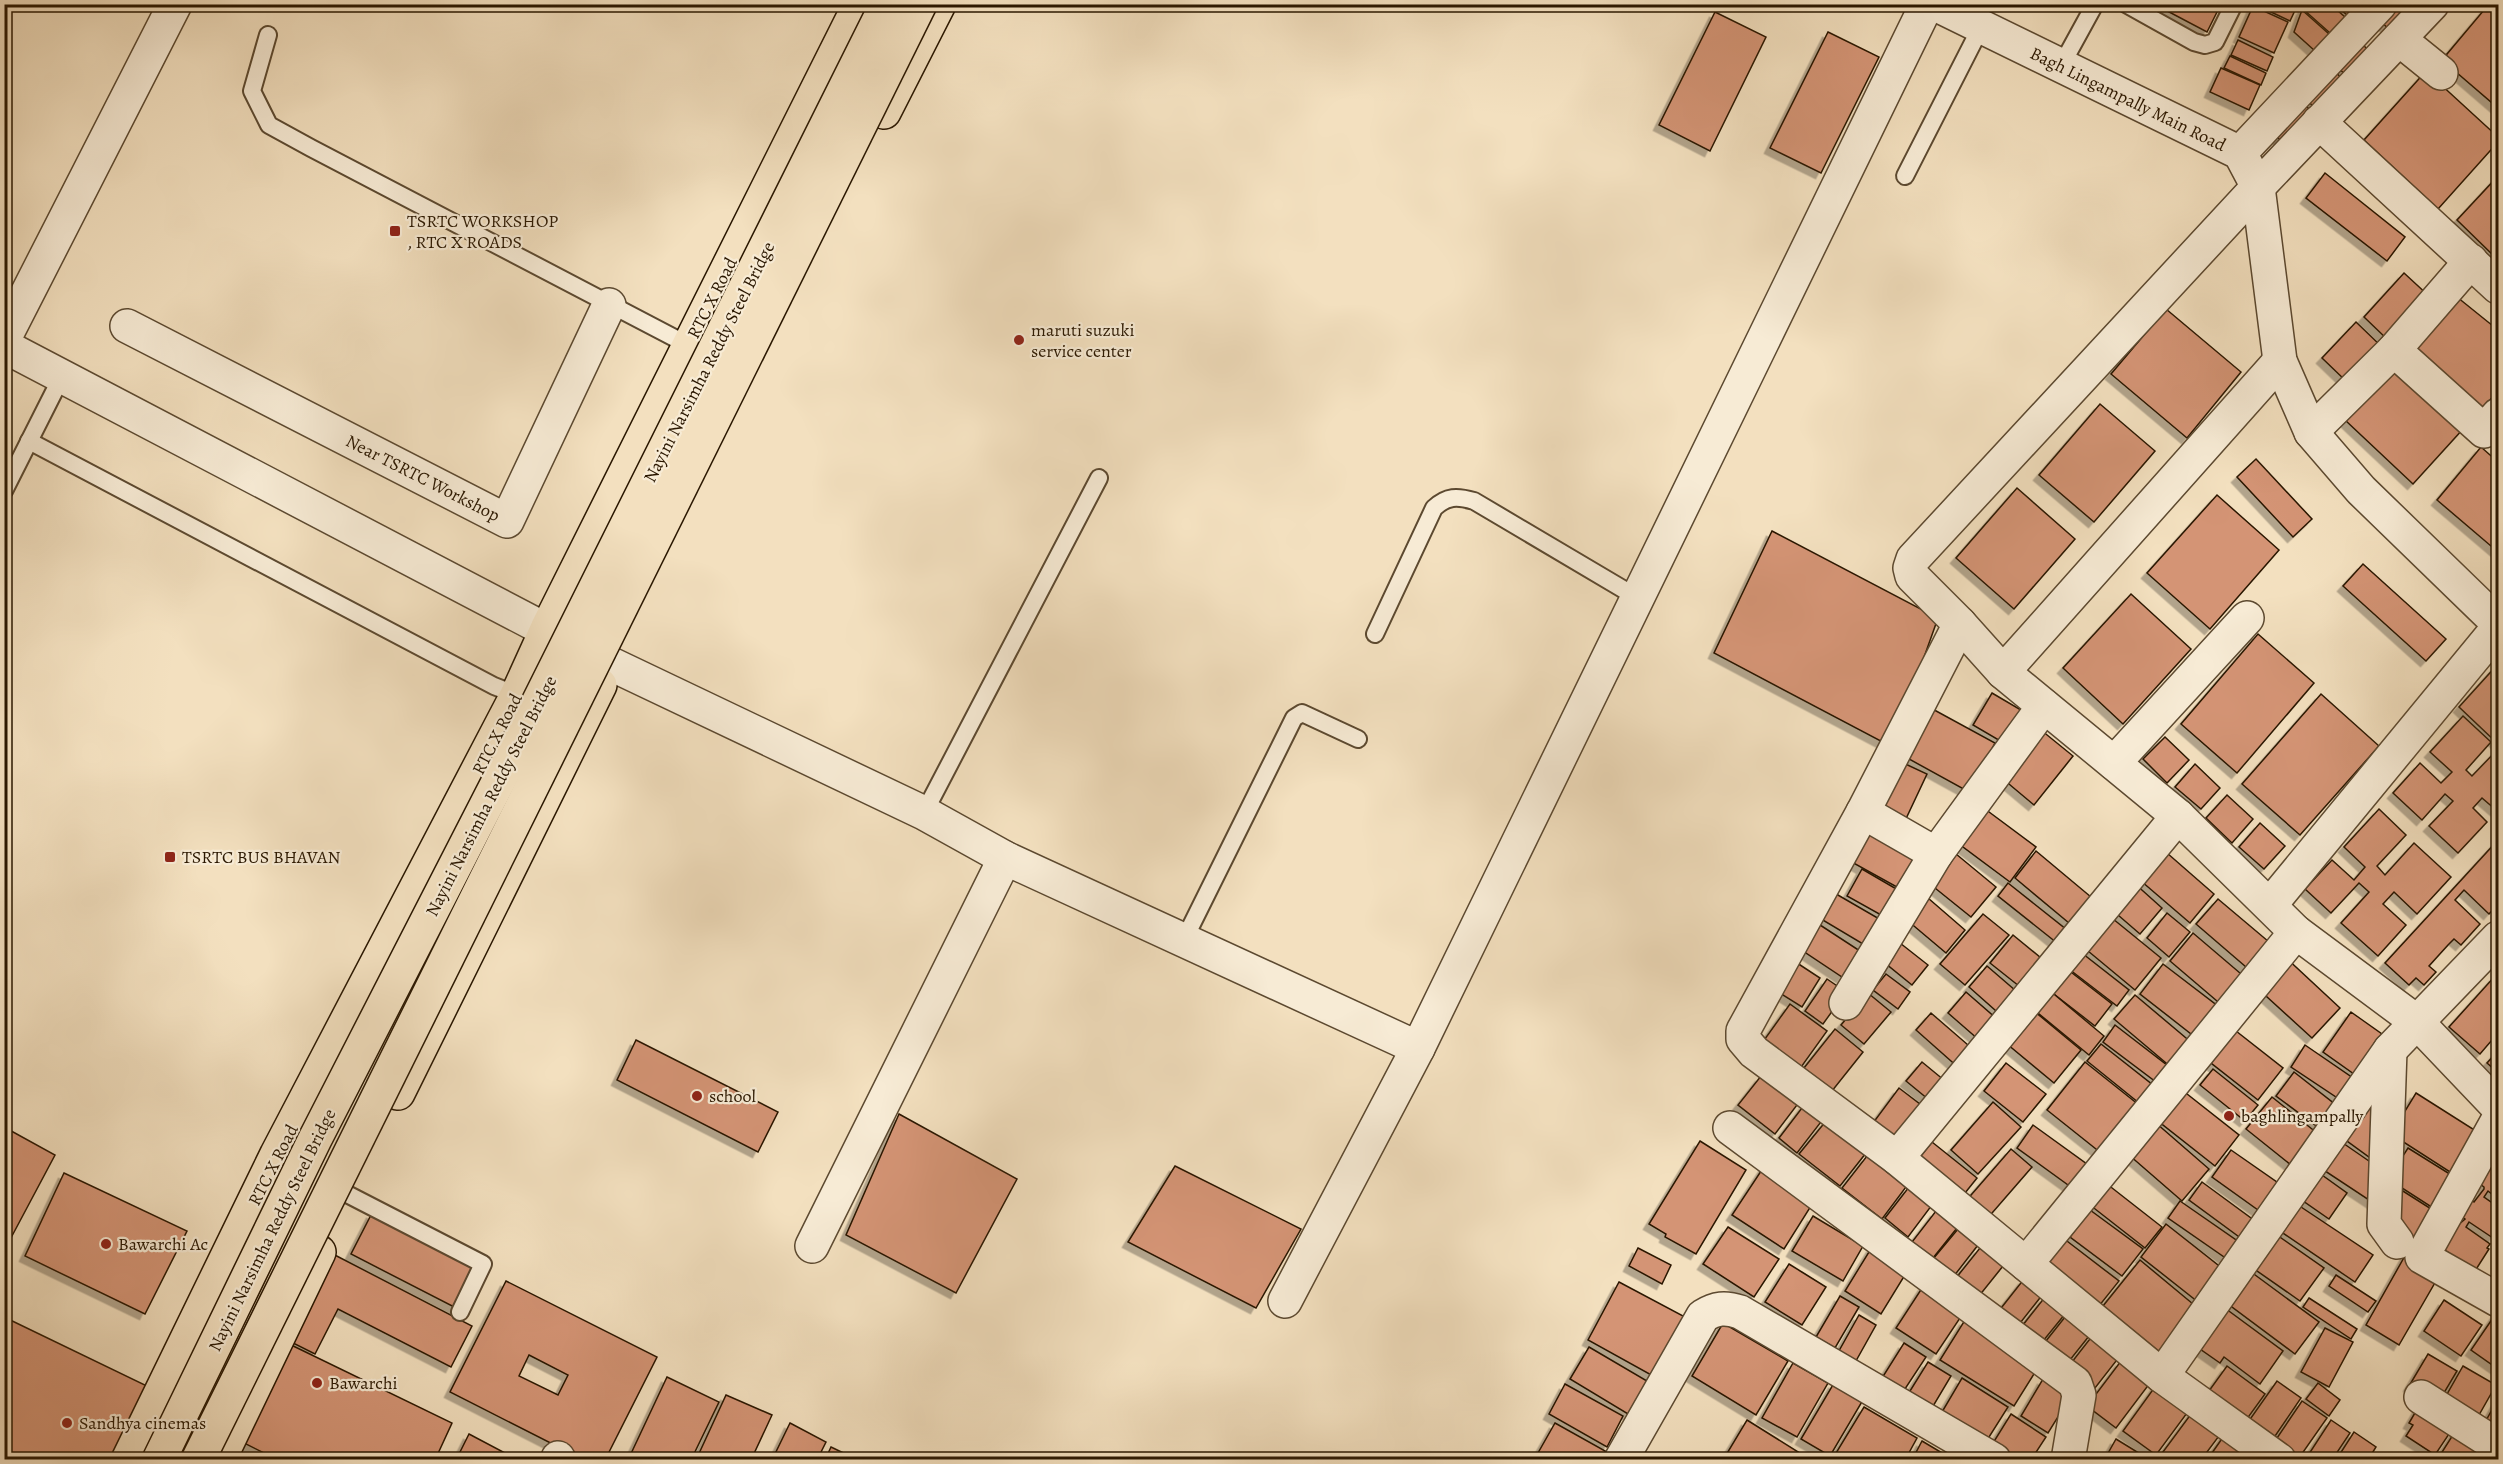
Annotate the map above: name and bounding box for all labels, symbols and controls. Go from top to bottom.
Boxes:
street label: Bagh Lingampally Main Road [2026,41,2230,157]
place label: TSRTC WORKSHOP , RTC X ROADS [407,209,558,254]
marker: TSRTC WORKSHOP , RTC X ROADS [388,224,402,238]
street label: Nayini Narsimha Reddy Steel Bridge [638,237,780,487]
street label: RTC X Road [681,253,743,343]
place label: maruti suzuki service center [1031,318,1135,363]
marker: maruti suzuki service center [1012,333,1026,347]
street label: Near TSRTC Workshop [342,429,504,527]
street label: Nayini Narsimha Reddy Steel Bridge [420,671,562,921]
street label: RTC X Road [466,689,528,779]
place label: TSRTC BUS BHAVAN [182,845,341,869]
marker: TSRTC BUS BHAVAN [163,850,177,864]
place label: school [709,1084,756,1108]
marker: school [690,1089,704,1103]
place label: baghlingampally [2241,1104,2364,1128]
street label: Nayini Narsimha Reddy Steel Bridge [203,1105,341,1355]
marker: baghlingampally [2222,1109,2236,1123]
street label: RTC X Road [242,1120,304,1210]
place label: Bawarchi Ac [118,1232,208,1256]
marker: Bawarchi Ac [99,1237,113,1251]
place label: Bawarchi [329,1371,398,1395]
marker: Bawarchi [310,1376,324,1390]
place label: Sandhya cinemas [79,1411,206,1435]
marker: Sandhya cinemas [60,1416,74,1430]

